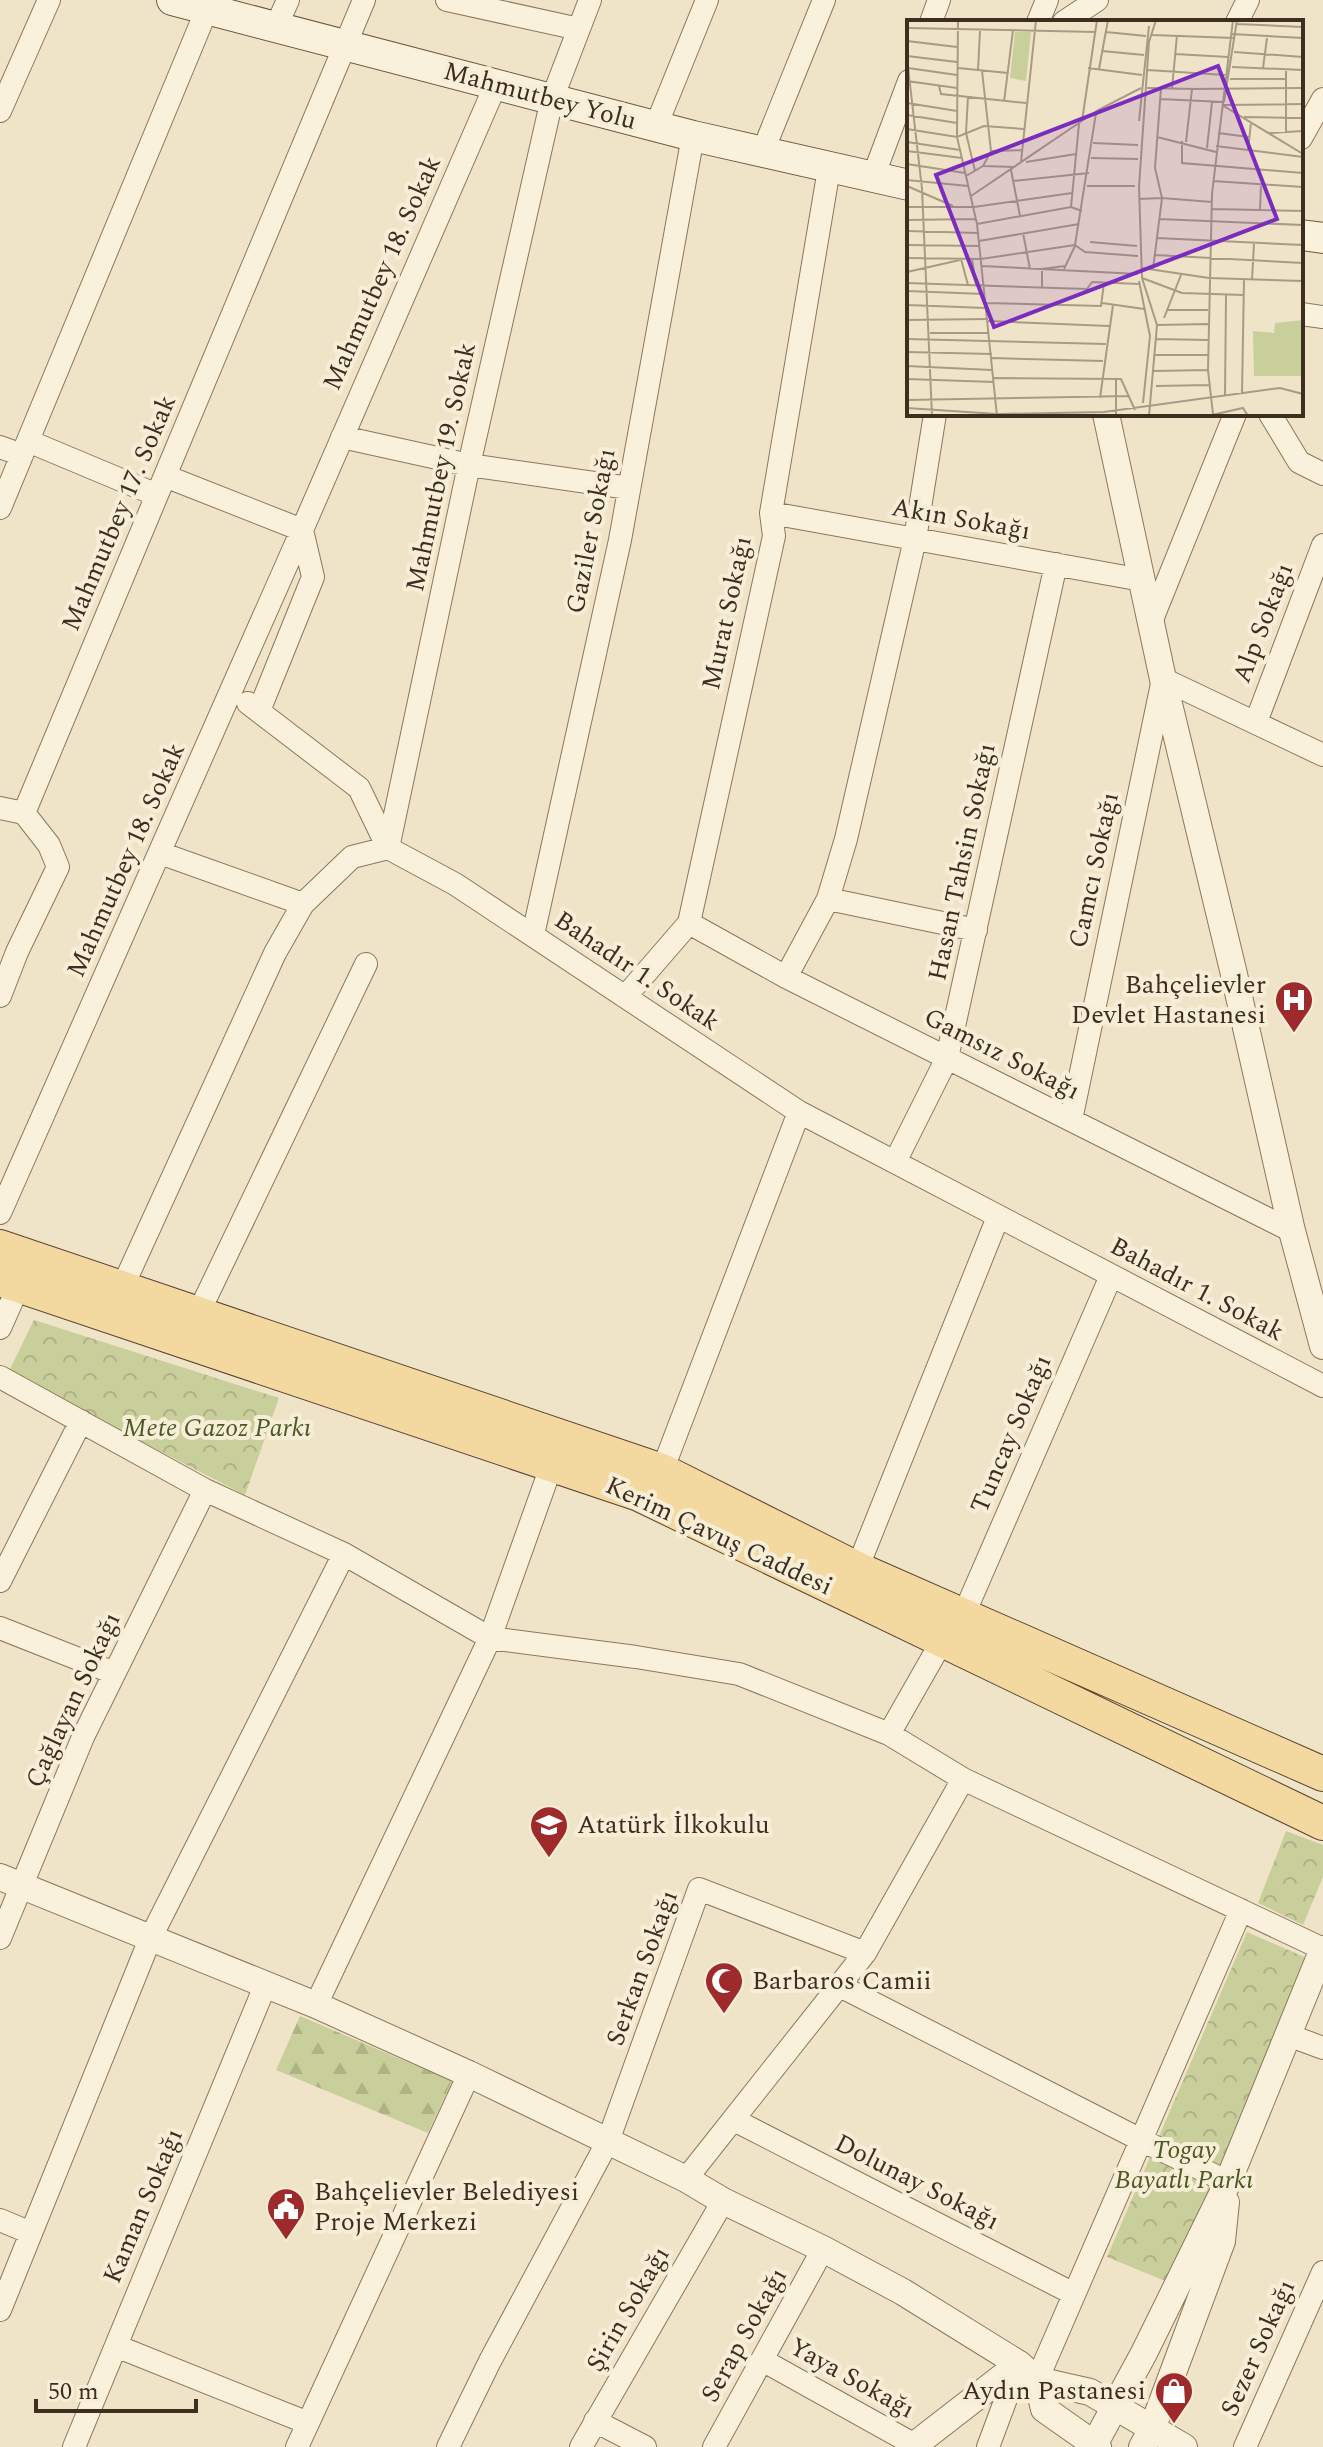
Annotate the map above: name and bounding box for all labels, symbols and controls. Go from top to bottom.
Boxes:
inset map [907,20,1303,416]
street label: Mahmutbey Yolu [439,51,641,141]
street label: Mahmutbey 18. Sokak [312,149,452,397]
street label: Mahmutbey 19. Sokak [395,339,487,595]
street label: Mahmutbey 17. Sokak [51,388,187,638]
street label: Gaziler Sokağı [555,445,627,617]
street label: Akın Sokağı [888,487,1034,551]
street label: Murat Sokağı [691,533,763,693]
street label: Alp Sokağı [1222,557,1304,689]
street label: Mahmutbey 18. Sokak [56,736,196,984]
street label: Hasan Tahsin Sokağı [917,740,1007,984]
street label: Camcı Sokağı [1058,788,1130,952]
street label: Bahadır 1. Sokak [546,901,728,1041]
place label: Bahçelievler Devlet Hastanesi [1071,965,1266,1035]
hospital icon: Bahçelievler Devlet Hastanesi [1273,979,1315,1034]
street label: Gamsız Sokağı [917,997,1087,1111]
street label: Bahadır 1. Sokak [1103,1226,1291,1352]
street label: Tuncay Sokağı [960,1349,1062,1519]
park label: Mete Gazoz Parkı [123,1408,311,1448]
street label: Kerim Çavuş Caddesi [599,1466,839,1606]
street label: Çağlayan Sokağı [15,1606,131,1794]
school or university icon: Atatürk İlkokulu [528,1804,570,1859]
place label: Atatürk İlkokulu [577,1805,770,1845]
street label: Serkan Sokağı [595,1885,689,2051]
mosque icon: Barbaros Camii [703,1960,745,2015]
place label: Barbaros Camii [752,1961,932,2001]
street label: Kaman Sokağı [92,2122,194,2290]
street label: Dolunay Sokağı [828,2123,1006,2241]
park label: Togay Bayatlı Parkı [1114,2130,1254,2200]
place label: Bahçelievler Belediyesi Proje Merkezi [314,2172,579,2242]
public building icon: Bahçelievler Belediyesi Proje Merkezi [265,2186,307,2241]
street label: Şirin Sokağı [576,2239,680,2379]
street label: Serap Sokağı [690,2260,798,2410]
street label: Sezer Sokağı [1210,2273,1306,2423]
street label: Yaya Sokağı [782,2327,922,2429]
scale bar [36,2363,196,2413]
shop icon: Aydın Pastanesi [1153,2370,1195,2425]
place label: Aydın Pastanesi [962,2371,1146,2411]
text: 50 m [48,2374,99,2410]

